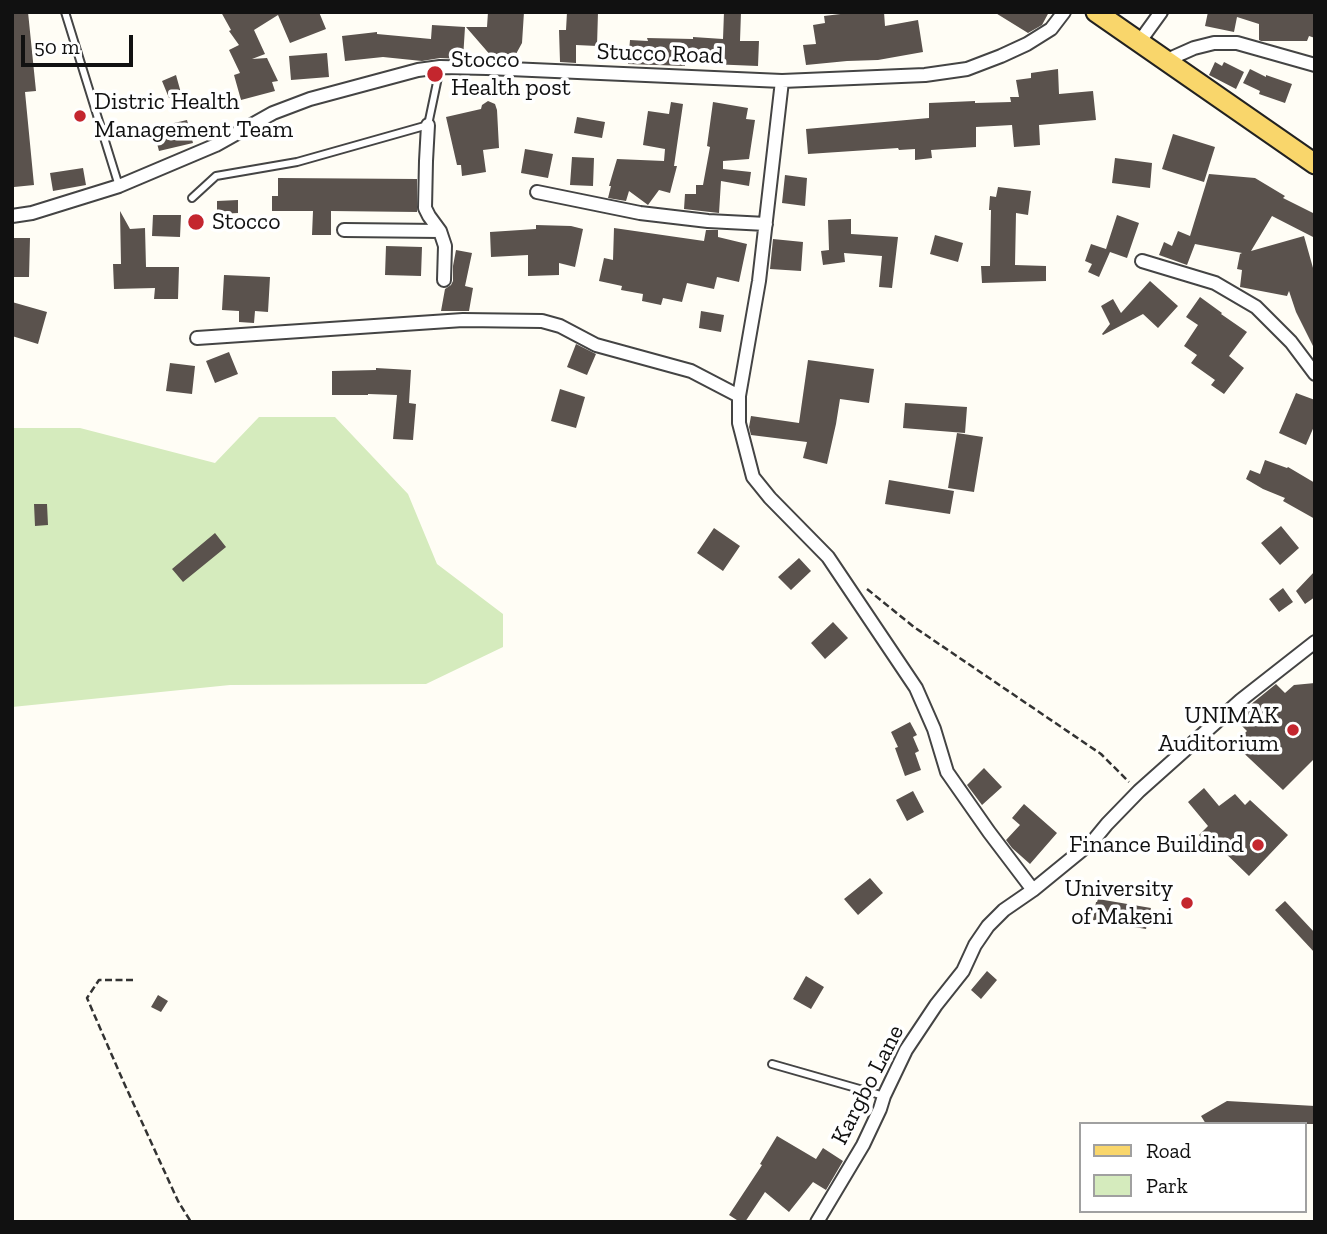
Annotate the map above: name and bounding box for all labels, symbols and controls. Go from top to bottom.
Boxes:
scale bar [24,21,136,65]
text: 50 m [34,34,80,59]
street label: Stucco Road [596,37,724,71]
place label: Stocco Health post [451,46,571,102]
marker: Stocco Health post [425,64,445,84]
place label: Distric Health Management Team [94,88,293,144]
marker: Distric Health Management Team [72,108,88,124]
place label: Stocco [212,208,280,236]
marker: Stocco [186,212,206,232]
place label: UNIMAK Auditorium [1158,702,1279,758]
marker: UNIMAK Auditorium [1285,722,1301,738]
place label: Finance Buildind [1069,831,1244,859]
marker: Finance Buildind [1250,837,1266,853]
place label: University of Makeni [1065,875,1173,931]
marker: University of Makeni [1179,895,1195,911]
street label: Kargbo Lane [826,1020,910,1150]
legend [1078,1122,1306,1213]
text: Road [1146,1138,1191,1163]
text: Park [1146,1173,1188,1198]

